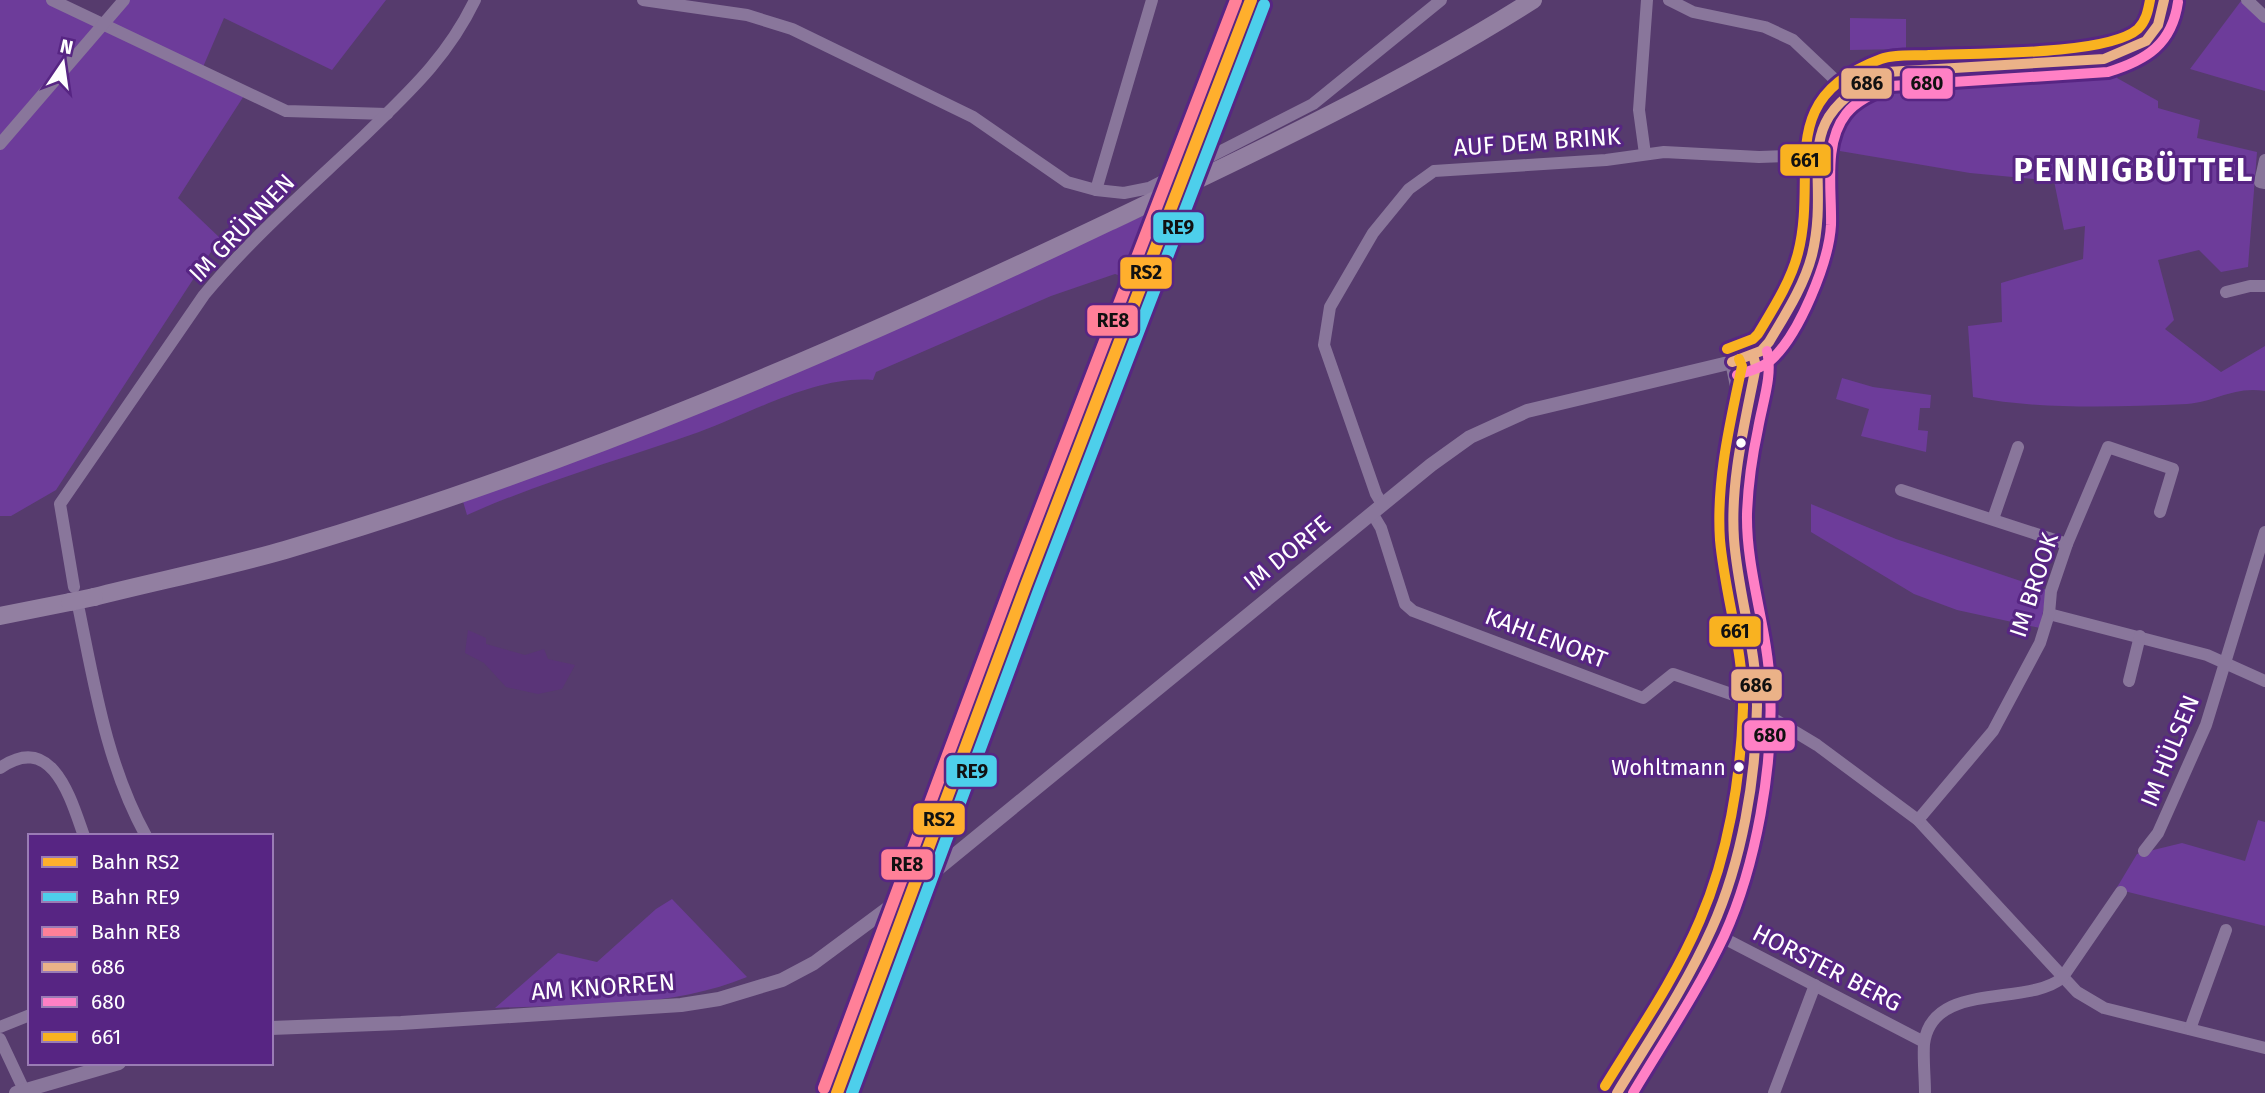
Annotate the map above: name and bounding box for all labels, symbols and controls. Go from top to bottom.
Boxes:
north arrow [28,28,98,98]
text: N [58,34,75,60]
line badge: 686 [1840,67,1893,100]
line badge: 680 [1901,67,1954,100]
text: 686 [1851,72,1884,95]
text: 680 [1911,72,1943,95]
street label: AUF DEM BRINK [1452,122,1622,162]
line badge: 661 [1779,143,1832,177]
text: 661 [1790,149,1820,172]
district label: PENNIGBÜTTEL [2014,150,2254,189]
street label: IM GRÜNNEN [183,168,301,288]
line badge: RE9 [1152,211,1205,244]
text: RE9 [1162,216,1194,239]
line badge: RS2 [1119,256,1173,290]
text: RS2 [1130,261,1162,284]
line badge: RE8 [1086,304,1139,337]
text: RE8 [1097,309,1129,332]
unlabelled marker [1734,436,1748,450]
street label: IM DORFE [1238,510,1336,596]
street label: IM BROOK [2004,528,2064,641]
street label: KAHLENORT [1481,602,1612,674]
line badge: 661 [1708,615,1762,648]
text: 661 [1720,620,1750,643]
line badge: 686 [1730,668,1783,702]
text: 686 [1740,674,1773,697]
street label: IM HÜLSEN [2135,691,2205,811]
line badge: 680 [1743,719,1796,752]
text: 680 [1754,724,1786,747]
line badge: RE9 [945,754,998,788]
place label: Wohltmann [1611,754,1726,781]
text: RE9 [956,760,988,783]
marker: Wohltmann [1732,760,1746,774]
line badge: RS2 [912,802,966,836]
text: RS2 [923,808,955,831]
legend [28,834,273,1065]
line badge: RE8 [880,848,934,881]
text: Bahn RS2 [91,849,180,875]
text: RE8 [891,853,923,876]
text: Bahn RE9 [91,884,180,910]
text: Bahn RE8 [91,919,181,945]
street label: HORSTER BERG [1748,919,1906,1017]
text: 686 [91,954,125,980]
street label: AM KNORREN [530,968,676,1006]
text: 680 [91,989,125,1015]
text: 661 [91,1024,121,1050]

